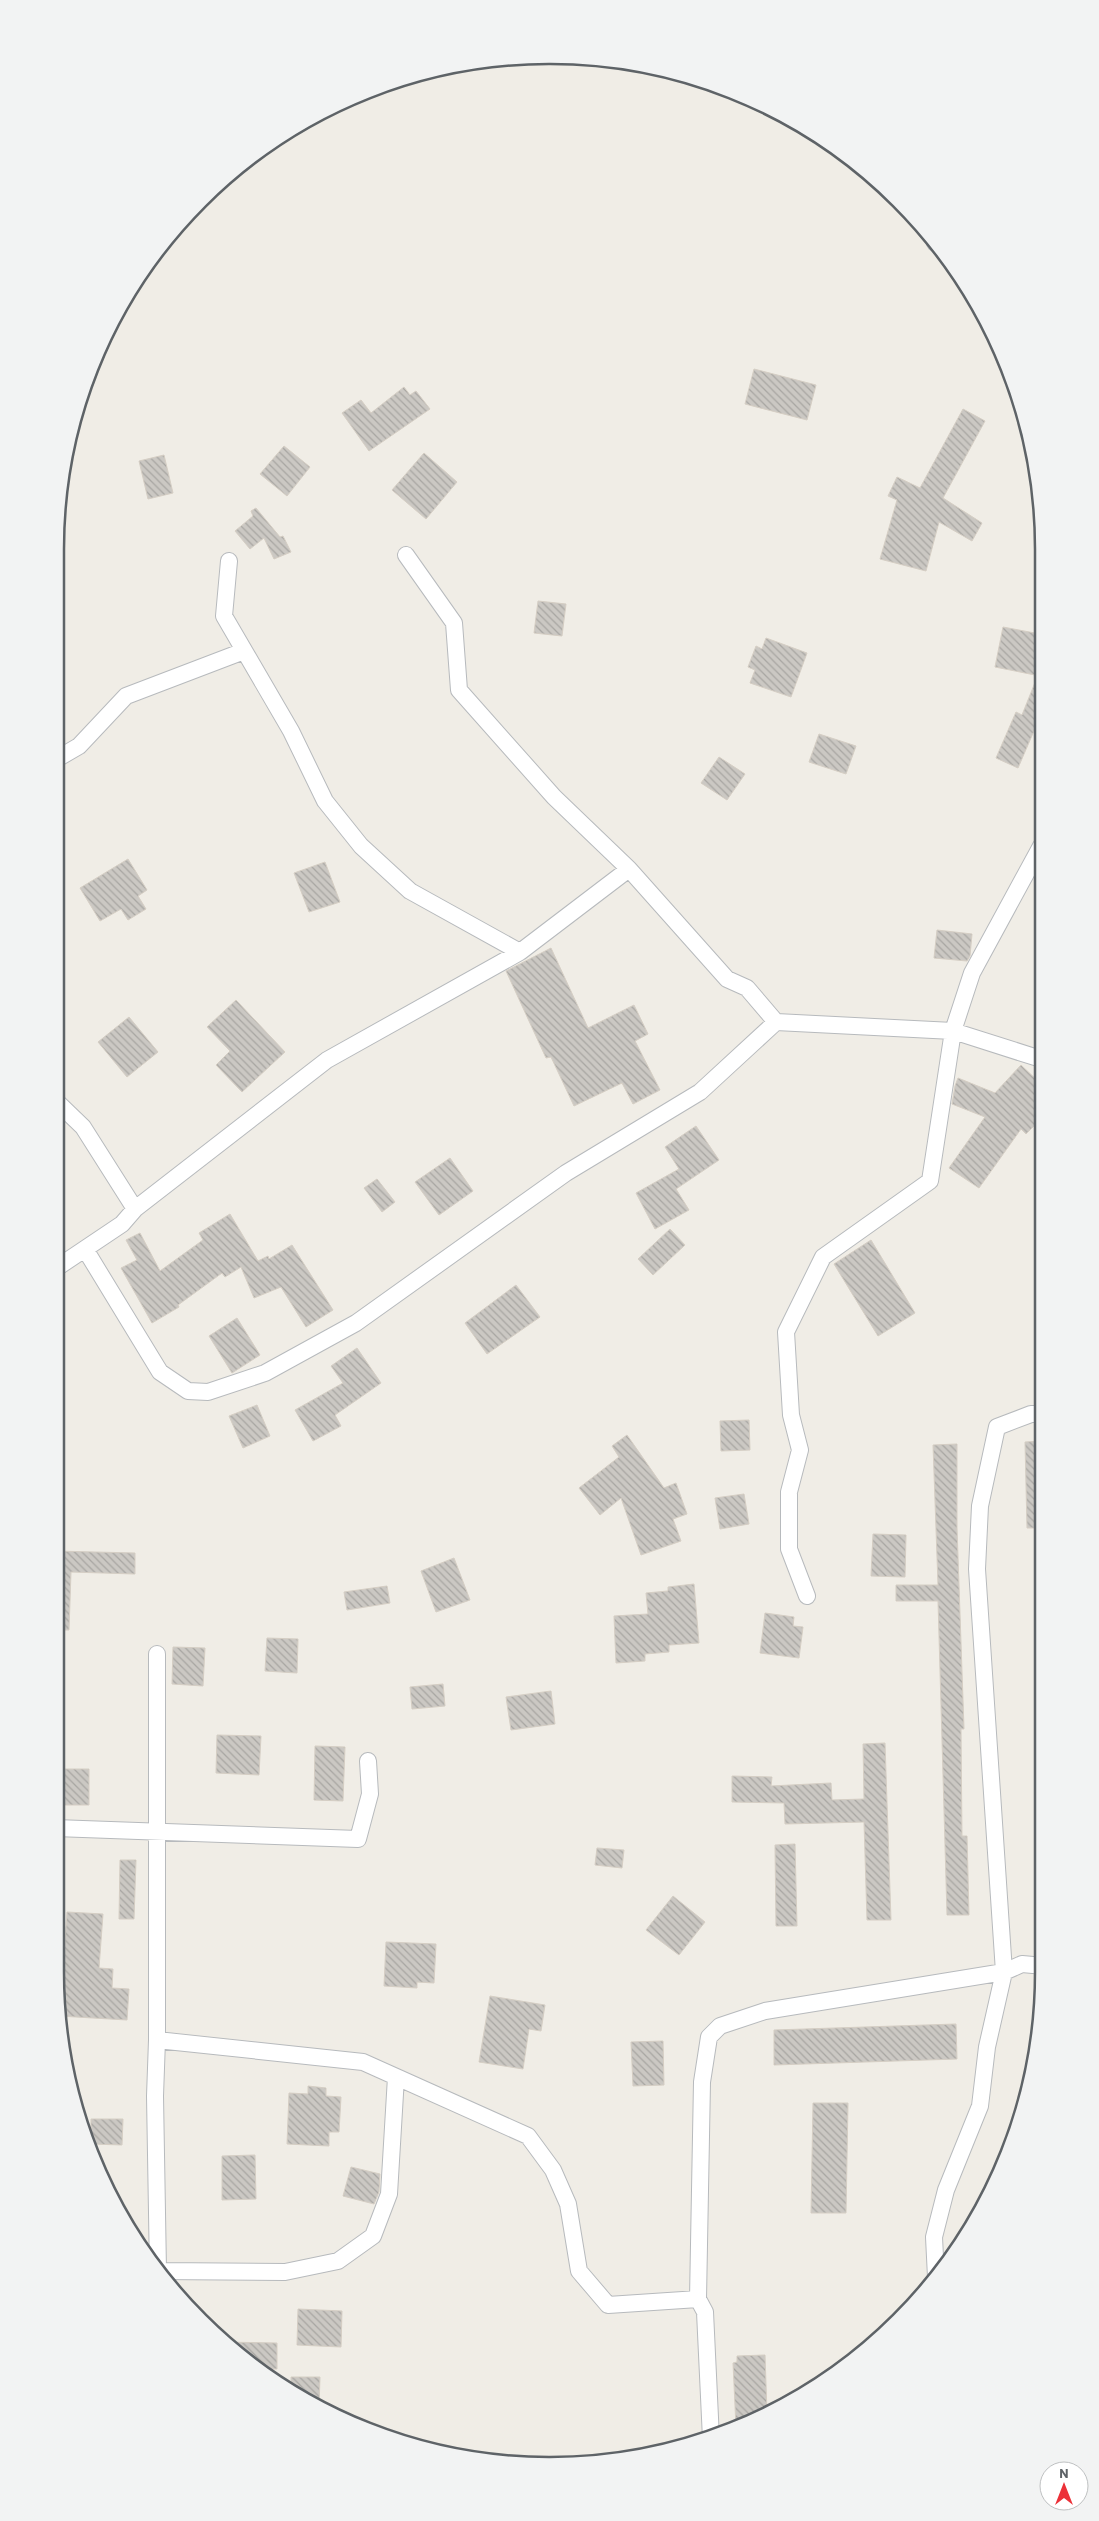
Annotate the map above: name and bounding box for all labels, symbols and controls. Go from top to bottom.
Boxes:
north arrow [1039,2461,1089,2511]
text: N [1059,2464,1069,2481]

